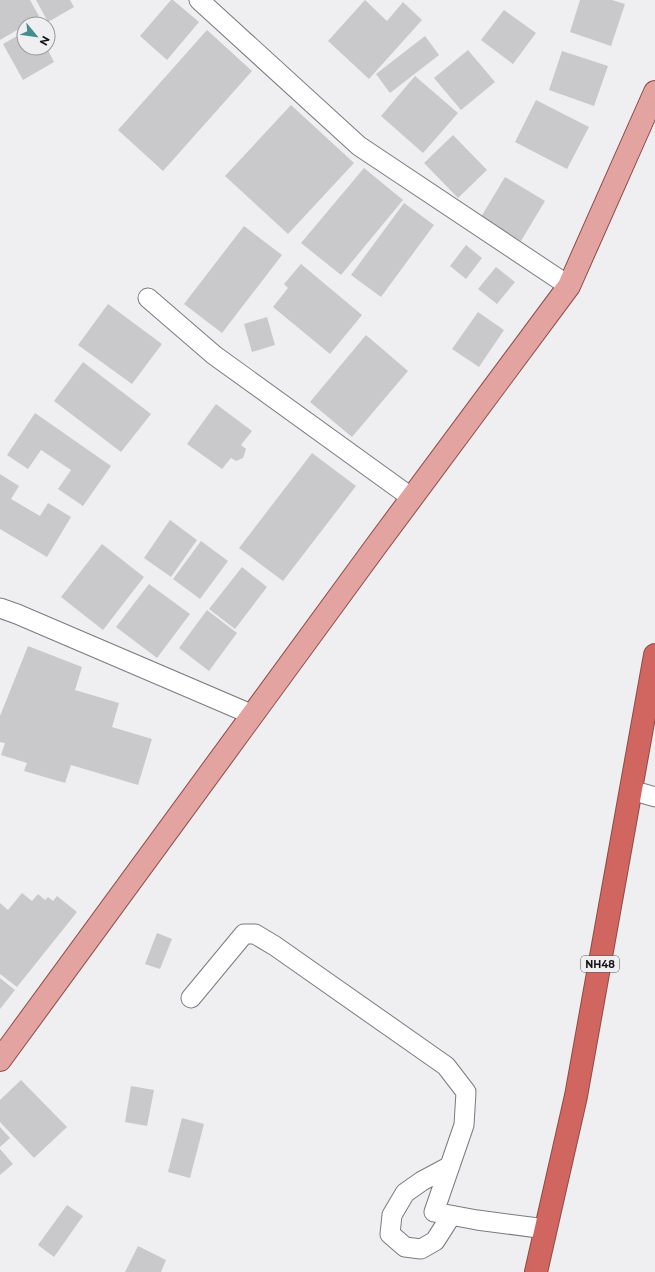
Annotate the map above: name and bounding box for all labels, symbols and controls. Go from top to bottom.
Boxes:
north arrow [16,16,56,56]
text: N [36,34,53,48]
road number: NH48 [581,956,619,972]

